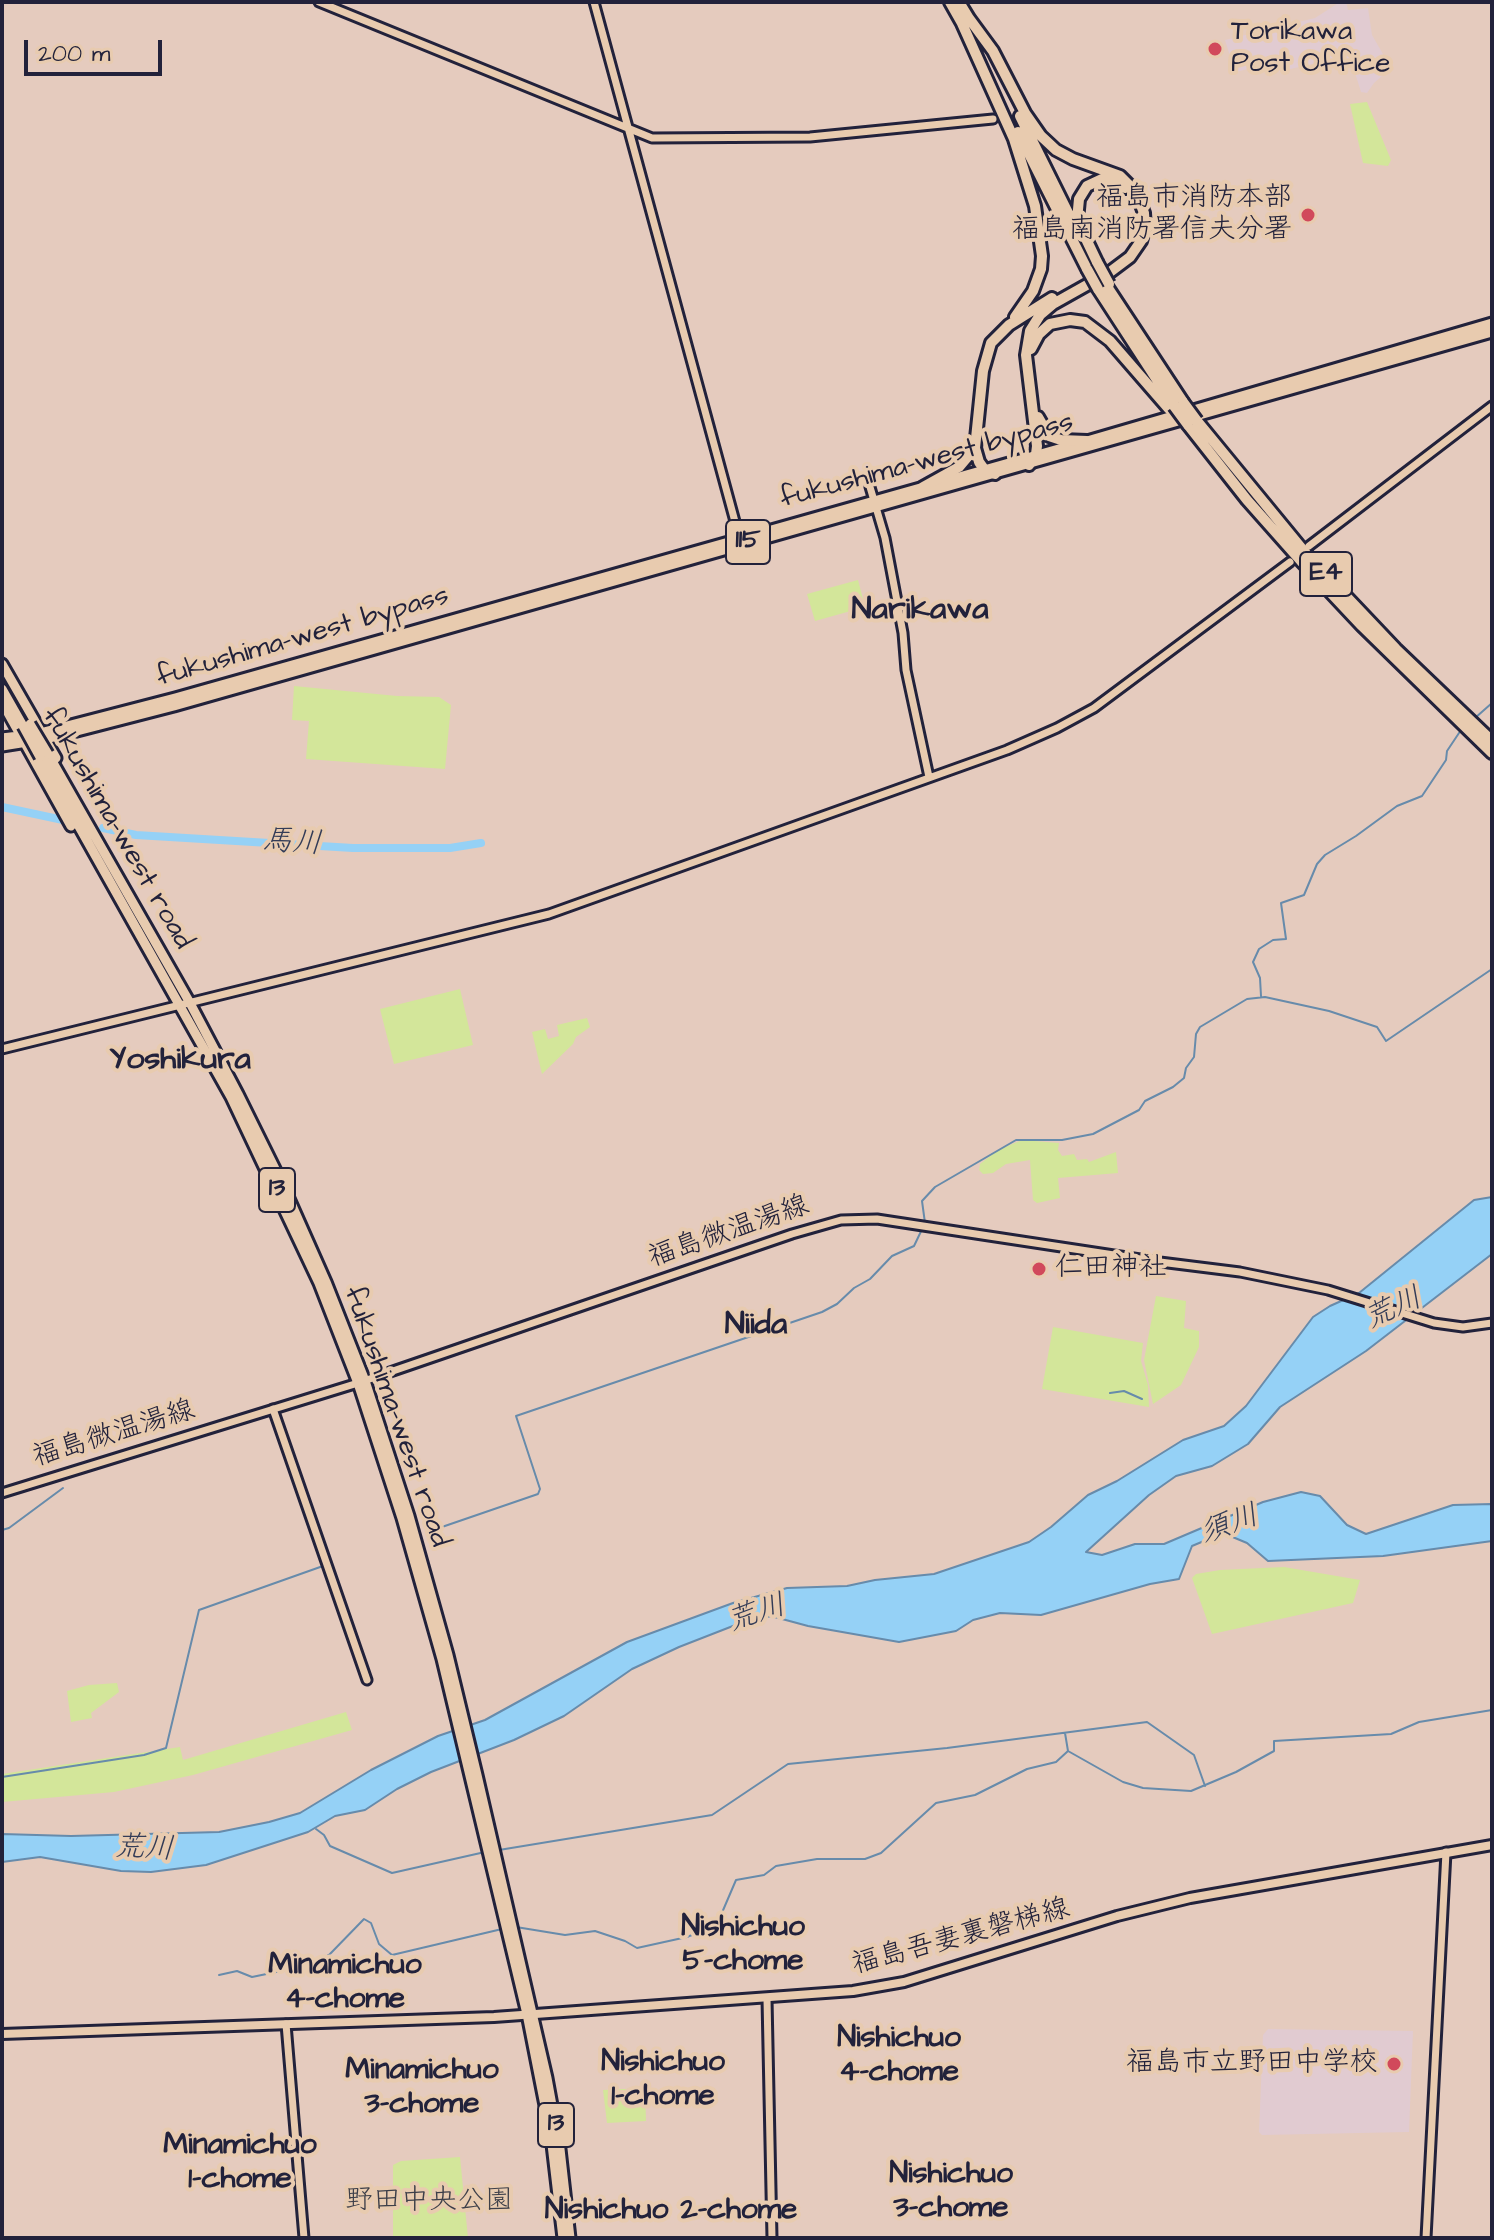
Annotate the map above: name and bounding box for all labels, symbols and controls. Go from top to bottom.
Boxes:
place label: Torikawa Post Office [1231,16,1390,82]
scale bar [28,24,166,74]
text: 200 m [38,37,110,71]
marker: Torikawa Post Office [1206,40,1224,58]
place label: 福島市消防本部 福島南消防署信夫分署 [1012,182,1292,248]
marker: 福島市消防本部 福島南消防署信夫分署 [1299,206,1317,224]
street label: fukushima-west bypass [777,407,1077,517]
road number: 115 [726,520,770,564]
road number: E4 [1300,552,1352,596]
street label: fukushima-west bypass [153,580,453,696]
district label: Narikawa [852,592,988,630]
street label: fukushima-west road [33,702,199,956]
water label: 馬川 [261,824,323,864]
district label: Yoshikura [109,1042,251,1080]
road number: 13 [259,1168,295,1212]
street label: 福島微温湯線 [644,1190,814,1276]
place label: 仁田神社 [1055,1252,1167,1286]
marker: 仁田神社 [1030,1260,1048,1278]
water label: 荒川 [1359,1281,1429,1339]
street label: fukushima-west road [335,1282,455,1552]
district label: Niida [725,1307,787,1345]
street label: 福島微温湯線 [29,1394,199,1476]
water label: 須川 [1196,1499,1264,1553]
water label: 荒川 [723,1589,791,1641]
water label: 荒川 [113,1830,175,1870]
street label: 福島吾妻裏磐梯線 [848,1893,1074,1983]
district label: Nishichuo 5-chome [681,1911,805,1982]
district label: Minamichuo 4-chome [268,1949,422,2020]
district label: Nishichuo 4-chome [837,2022,961,2092]
district label: Nishichuo 1-chome [601,2046,725,2116]
place label: 福島市立野田中学校 [1126,2047,1378,2081]
district label: Minamichuo 3-chome [345,2054,499,2124]
marker: 福島市立野田中学校 [1385,2055,1403,2073]
road number: 13 [538,2103,574,2147]
district label: Minamichuo 1-chome [163,2129,317,2200]
district label: Nishichuo 3-chome [889,2158,1013,2228]
park label: 野田中央公園 [345,2185,513,2219]
district label: Nishichuo 2-chome [545,2194,797,2230]

